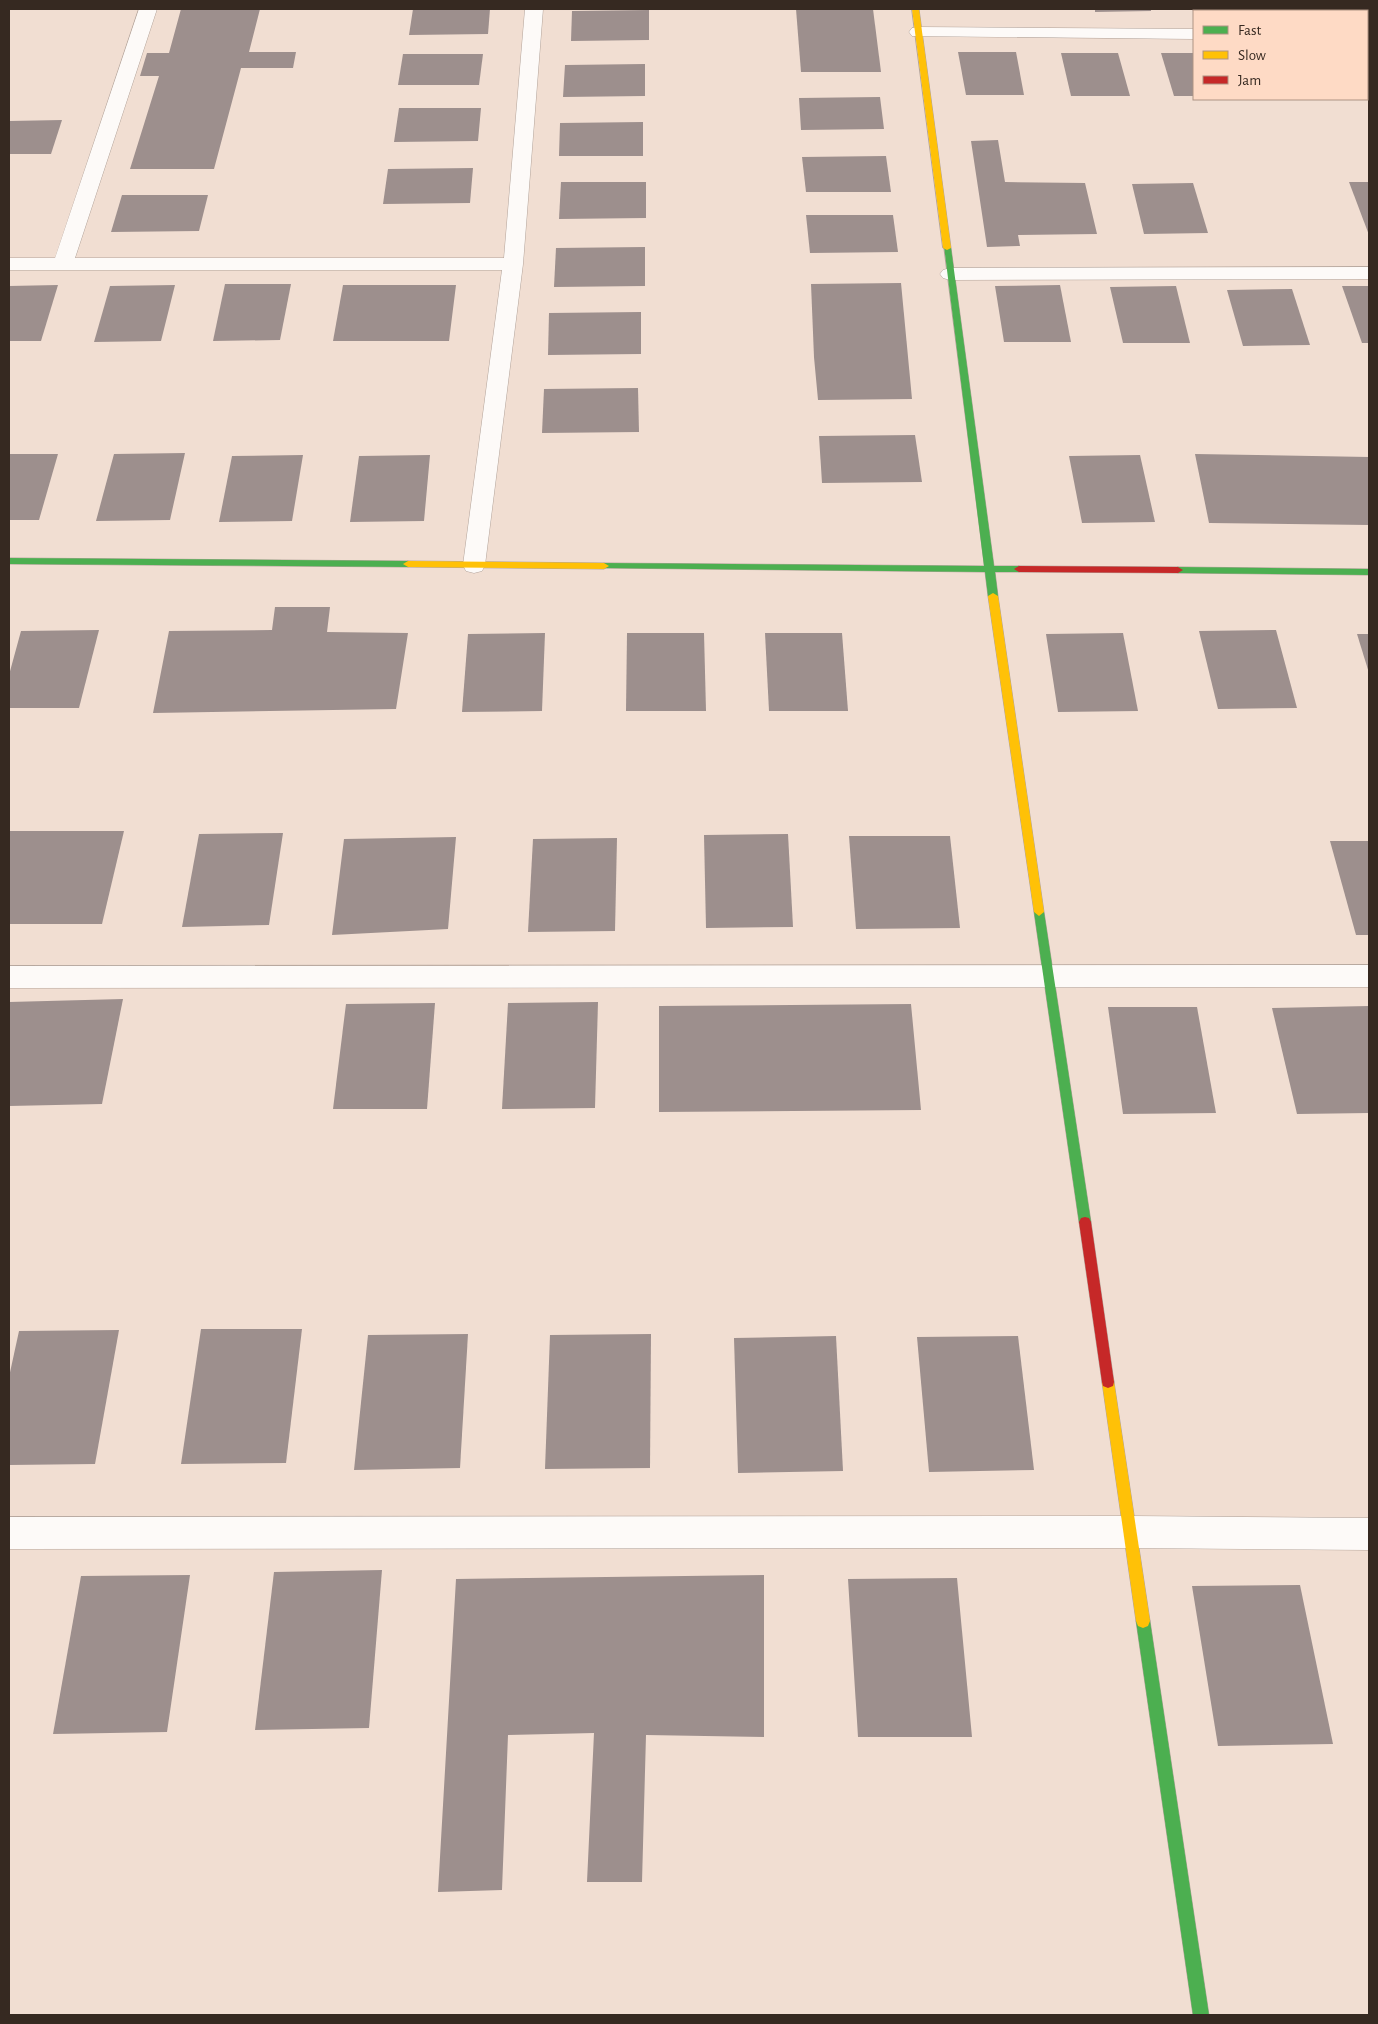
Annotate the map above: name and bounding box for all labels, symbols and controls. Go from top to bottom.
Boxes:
legend [1193,10,1368,100]
text: Fast [1238,23,1262,38]
text: Slow [1238,48,1266,63]
text: Jam [1238,73,1261,88]

